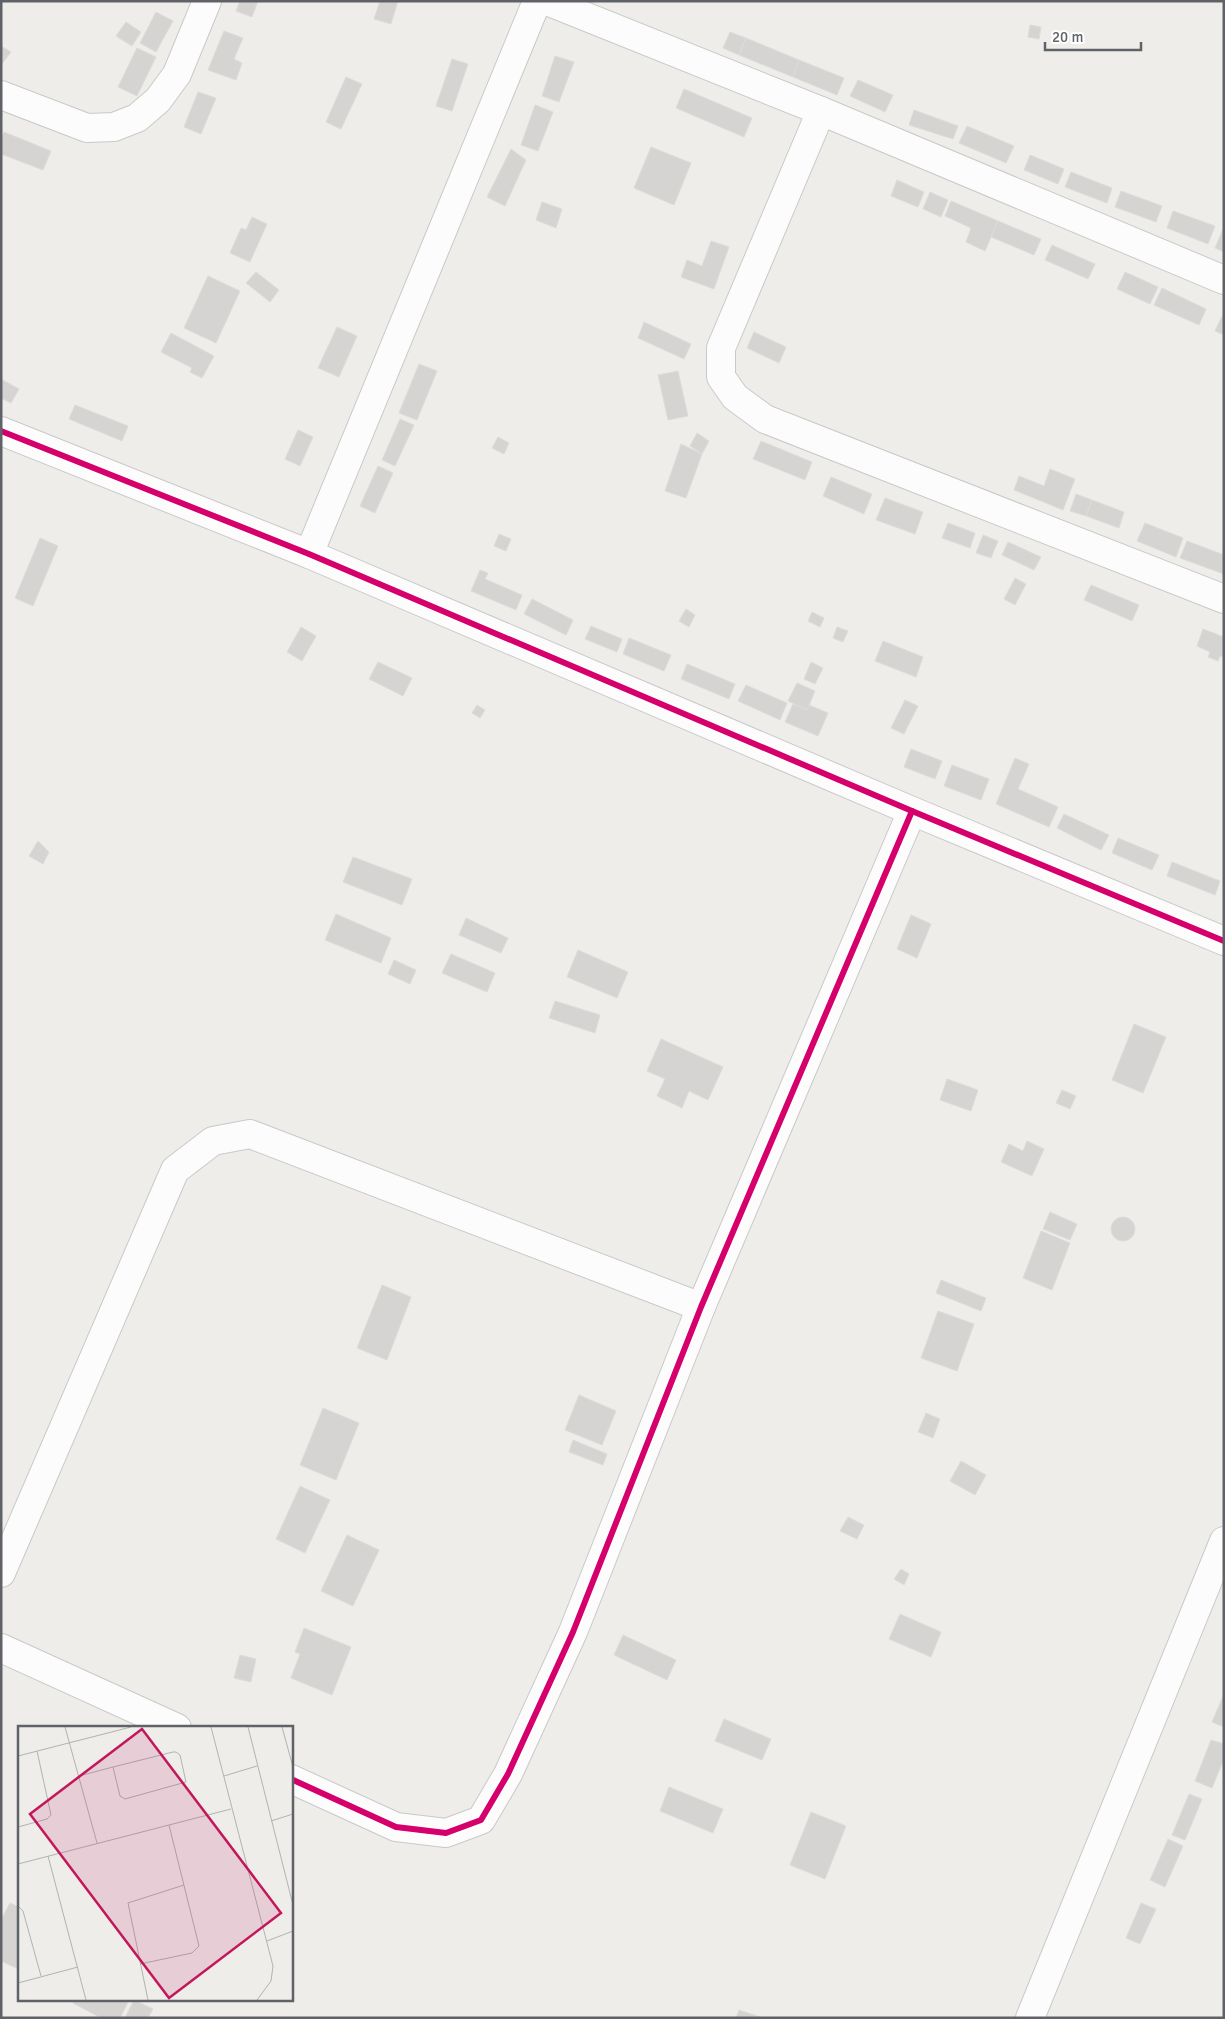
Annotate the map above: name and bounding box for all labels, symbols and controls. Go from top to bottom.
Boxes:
scale bar [1045,20,1141,52]
text: 20 m [1052,28,1083,46]
inset map [18,1726,292,2002]

